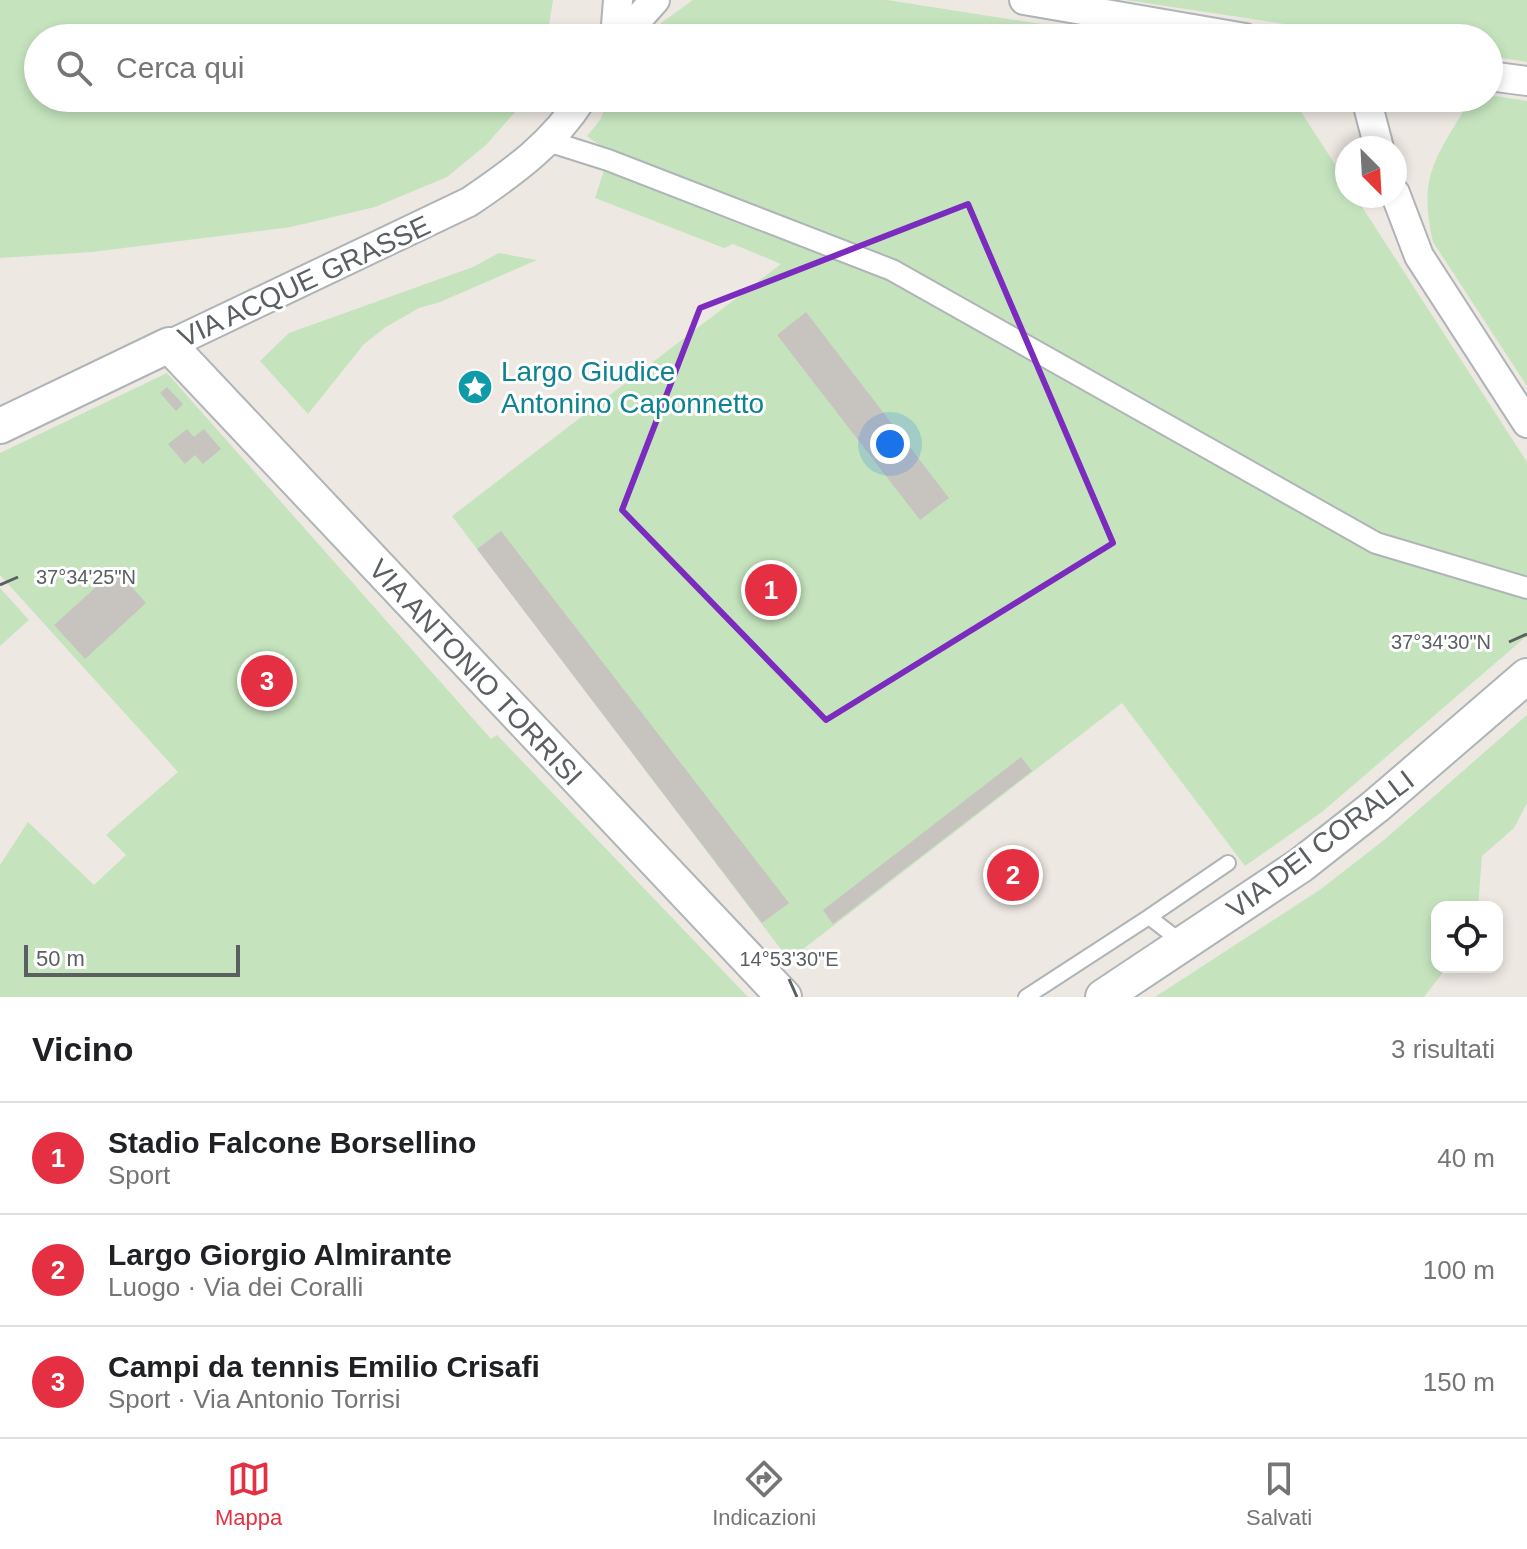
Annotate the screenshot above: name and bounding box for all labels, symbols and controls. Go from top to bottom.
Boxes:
search box [24,24,1503,112]
icon: search [52,46,96,90]
text: Cerca qui [116,51,244,84]
north arrow [1335,136,1407,208]
street label: VIA ACQUE GRASSE [174,210,435,353]
place label: Largo Giudice Antonino Caponnetto [501,356,764,419]
place icon: Largo Giudice Antonino Caponnetto [456,368,494,406]
your location [870,424,910,464]
street label: VIA ANTONIO TORRISI [363,553,588,792]
pin: 1 [745,560,797,620]
text: 37°34'25"N [36,566,136,588]
text: 37°34'30"N [1391,631,1491,653]
pin: 3 [241,651,293,711]
street label: VIA DEI CORALLI [1221,764,1420,925]
pin: 2 [987,845,1039,905]
map controls [1431,901,1503,973]
button: locate [1431,901,1503,973]
scale bar [24,941,240,977]
text: 50 m [36,946,85,971]
text: 14°53'30"E [740,948,839,970]
text: Vicino [32,1030,133,1068]
text: 3 risultati [1391,1034,1495,1064]
text: Stadio Falcone Borsellino [108,1126,476,1159]
text: 1 [51,1143,65,1173]
text: 40 m [1437,1143,1495,1173]
text: Sport [108,1160,170,1190]
text: Largo Giorgio Almirante [108,1238,452,1271]
text: 2 [51,1255,65,1285]
text: 100 m [1423,1255,1495,1285]
text: Luogo · Via dei Coralli [108,1272,363,1302]
text: Campi da tennis Emilio Crisafi [108,1350,540,1383]
text: 3 [51,1367,65,1397]
text: 150 m [1423,1367,1495,1397]
text: Sport · Via Antonio Torrisi [108,1384,400,1414]
tab: Mappa [215,1457,282,1531]
tab: Indicazioni [712,1457,816,1531]
tab: Salvati [1246,1457,1312,1531]

